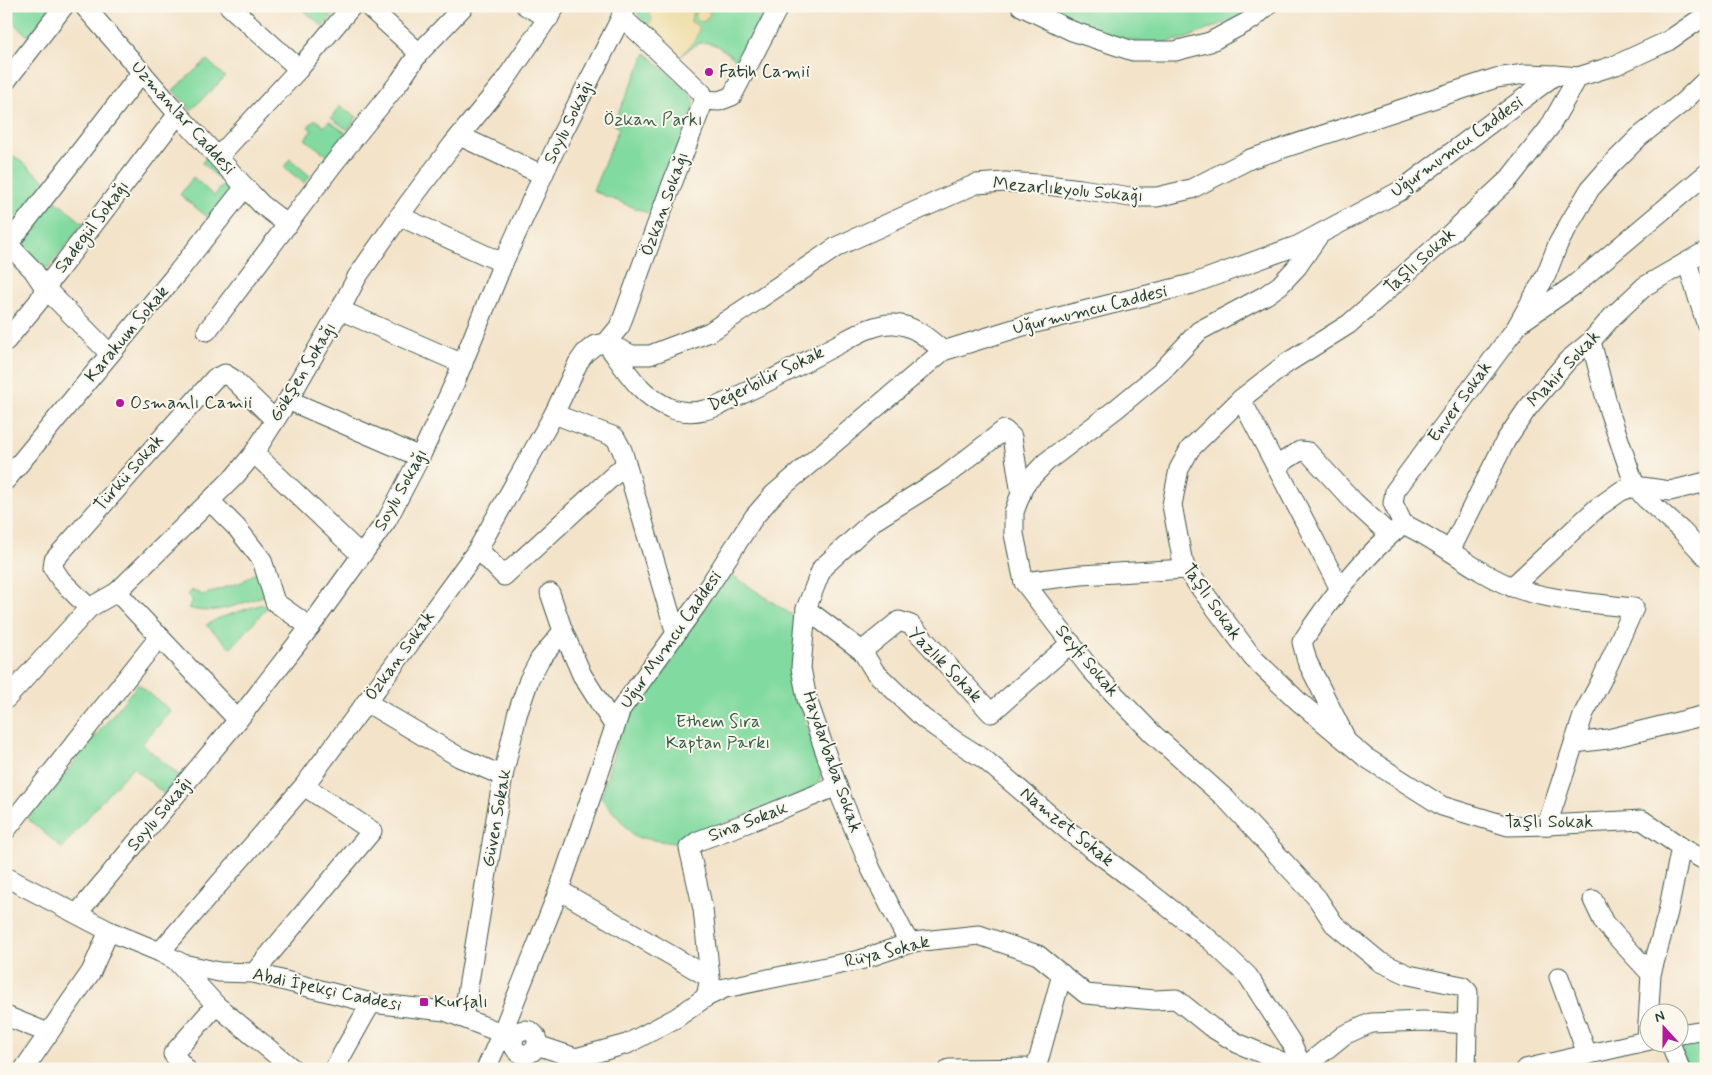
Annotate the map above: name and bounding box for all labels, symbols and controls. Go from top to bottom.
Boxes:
street label: Uzmanlar Caddesi [125,56,241,180]
place label: Fatih Camii [719,60,810,84]
marker: Fatih Camii [703,66,715,78]
street label: Soylu Sokağı [538,76,600,168]
street label: Uğurmumcu Caddesi [1386,91,1528,203]
park label: Özkan Parkı [603,108,703,132]
street label: Özkan Sokağı [635,149,695,259]
street label: Mezarlıkyolu Sokağı [992,171,1144,209]
street label: Sadegül Sokağı [49,176,136,279]
street label: Taşlı Sokak [1379,222,1461,299]
street label: Uğurmumcu Caddesi [1010,279,1170,341]
street label: Karakum Sokak [79,281,175,387]
street label: Gökşen Sokağı [264,318,342,426]
street label: Mahir Sokak [1522,325,1606,413]
street label: Değerbilir Sokak [704,341,828,417]
street label: Enver Sokak [1422,356,1498,447]
place label: Osmanlı Camii [130,391,252,415]
marker: Osmanlı Camii [114,397,126,409]
street label: Türkü Sokak [89,429,169,517]
street label: Soylu Sokağı [369,445,433,535]
street label: Taşlı Sokak [1177,559,1247,645]
street label: Uğur Mumcu Caddesi [614,566,728,714]
street label: Özkan Sokak [359,606,441,706]
street label: Seyfi Sokak [1050,620,1124,702]
street label: Yazlık Sokak [903,622,987,708]
street label: Haydarbaba Sokak [797,688,868,836]
park label: Ethem Sıra Kaptan Parkı [666,710,770,755]
street label: Güven Sokak [477,767,517,869]
street label: Soylu Sokağı [122,772,198,856]
street label: Namzet Sokak [1015,782,1119,872]
street label: Sina Sokak [705,796,791,848]
street label: Taşlı Sokak [1505,810,1593,834]
street label: Rüya Sokak [842,930,932,974]
street label: Abdi İpekçi Caddesi [250,962,404,1018]
place label: Kurfalı [434,990,488,1014]
marker: Kurfalı [418,996,430,1008]
north arrow [1640,1002,1690,1052]
text: N [1652,1007,1667,1027]

